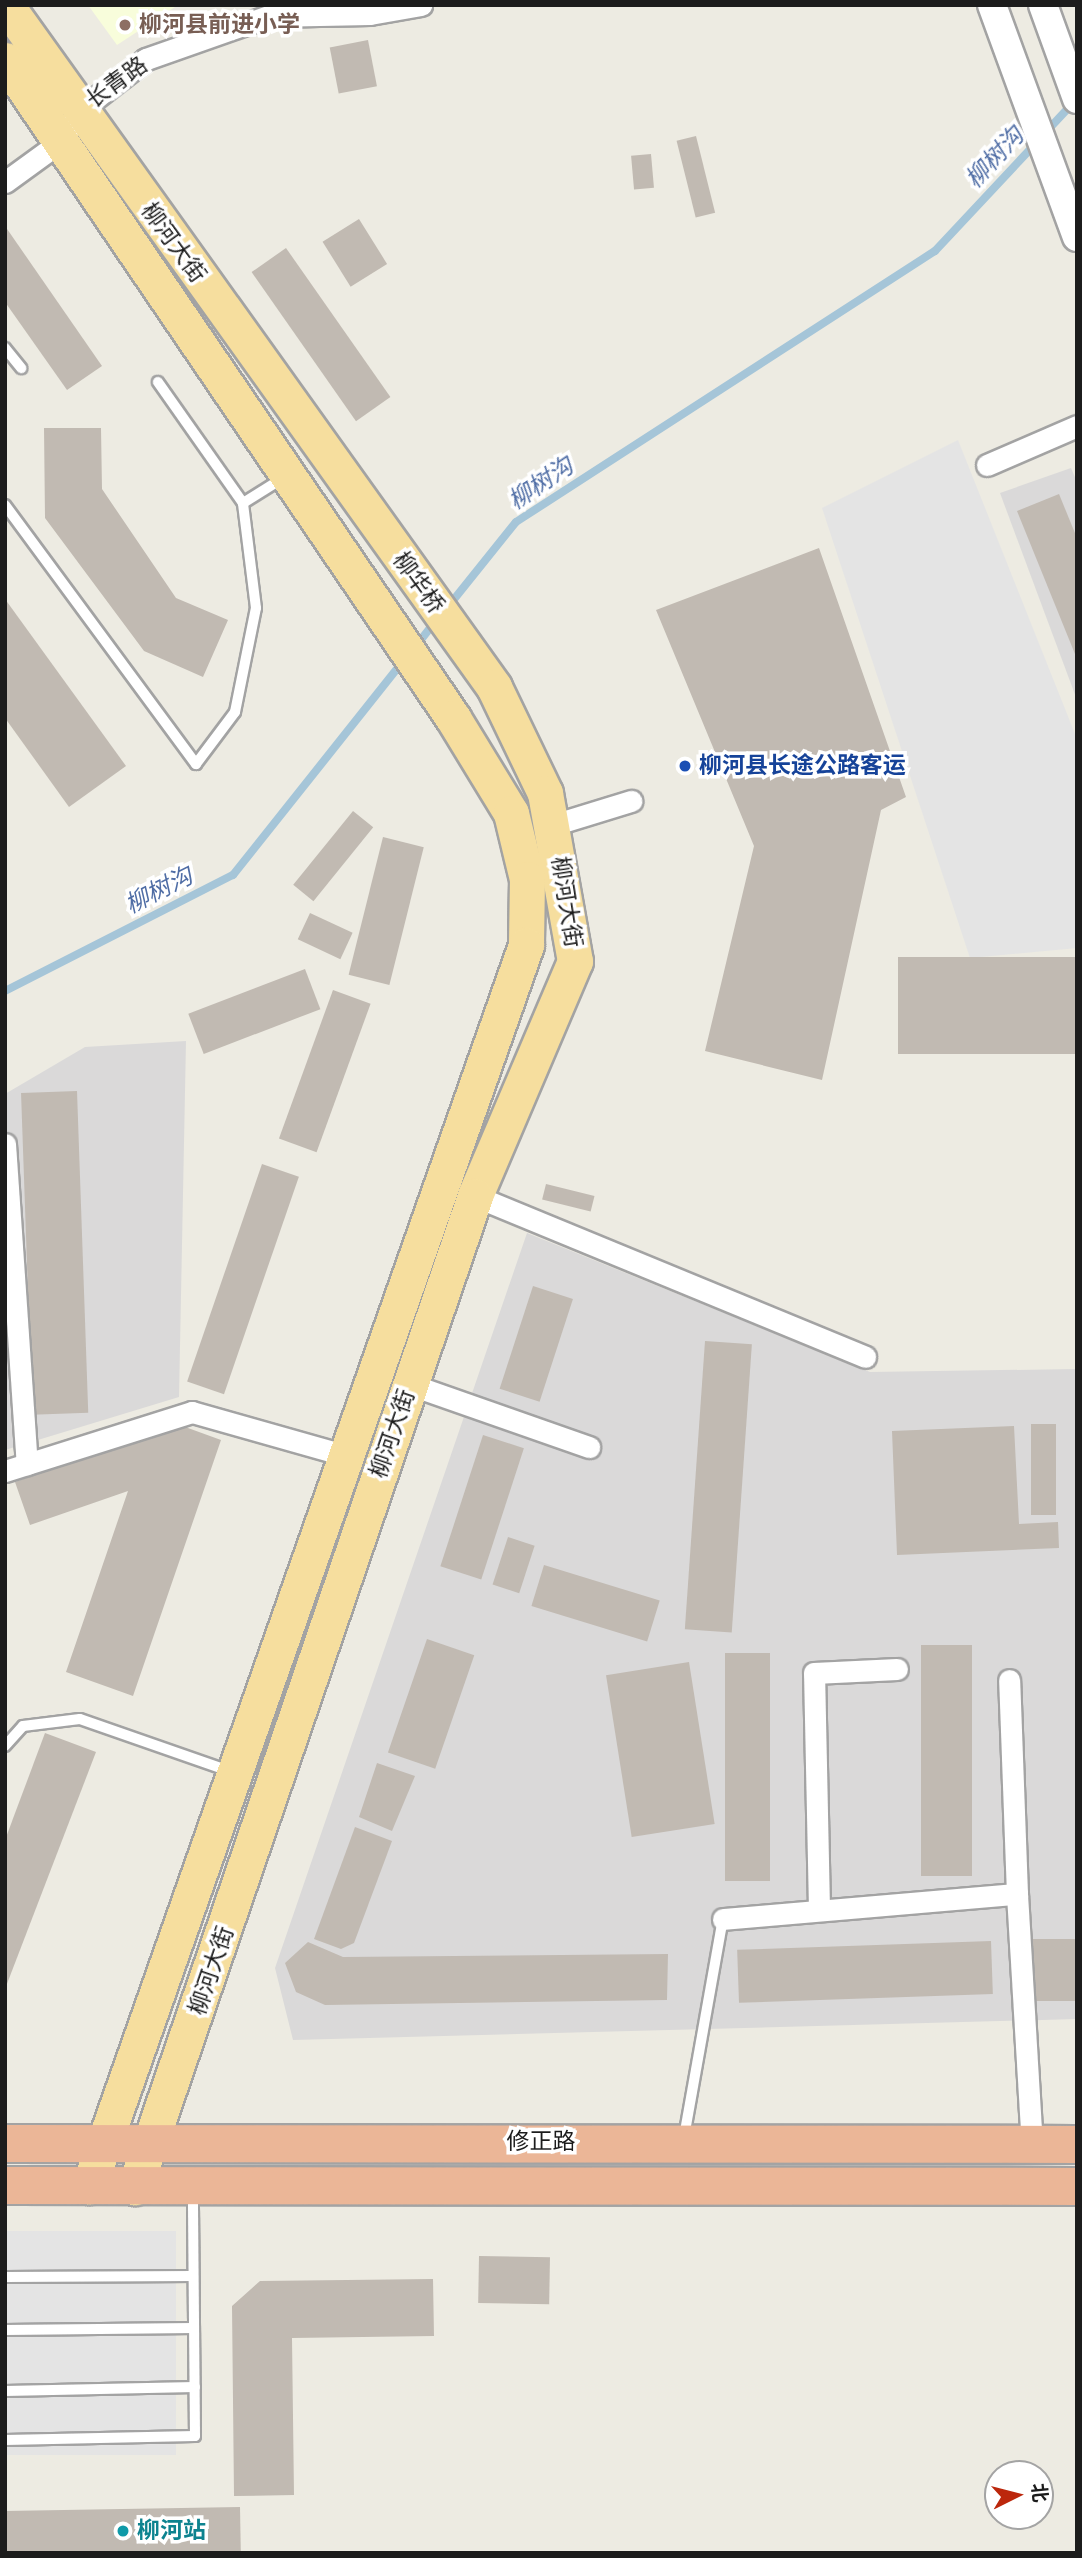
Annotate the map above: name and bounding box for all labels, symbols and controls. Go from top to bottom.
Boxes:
place label: 柳河县前进小学 [139,11,300,39]
marker: 柳河县前进小学 [117,17,133,33]
street label: 长青路 [81,52,153,114]
water label: 柳树沟 [960,122,1030,194]
street label: 柳河大街 [135,198,211,288]
water label: 柳树沟 [503,452,579,516]
street label: 柳华桥 [387,547,449,619]
place label: 柳河县长途公路客运 [699,752,906,780]
marker: 柳河县长途公路客运 [677,758,693,774]
street label: 柳河大街 [545,854,587,950]
water label: 柳树沟 [120,862,198,920]
street label: 柳河大街 [365,1386,421,1482]
street label: 柳河大街 [184,1923,240,2019]
street label: 修正路 [507,2128,575,2156]
north arrow [984,2460,1054,2530]
text: 北 [1024,2482,1053,2504]
place label: 柳河站 [137,2517,206,2545]
marker: 柳河站 [115,2523,131,2539]

